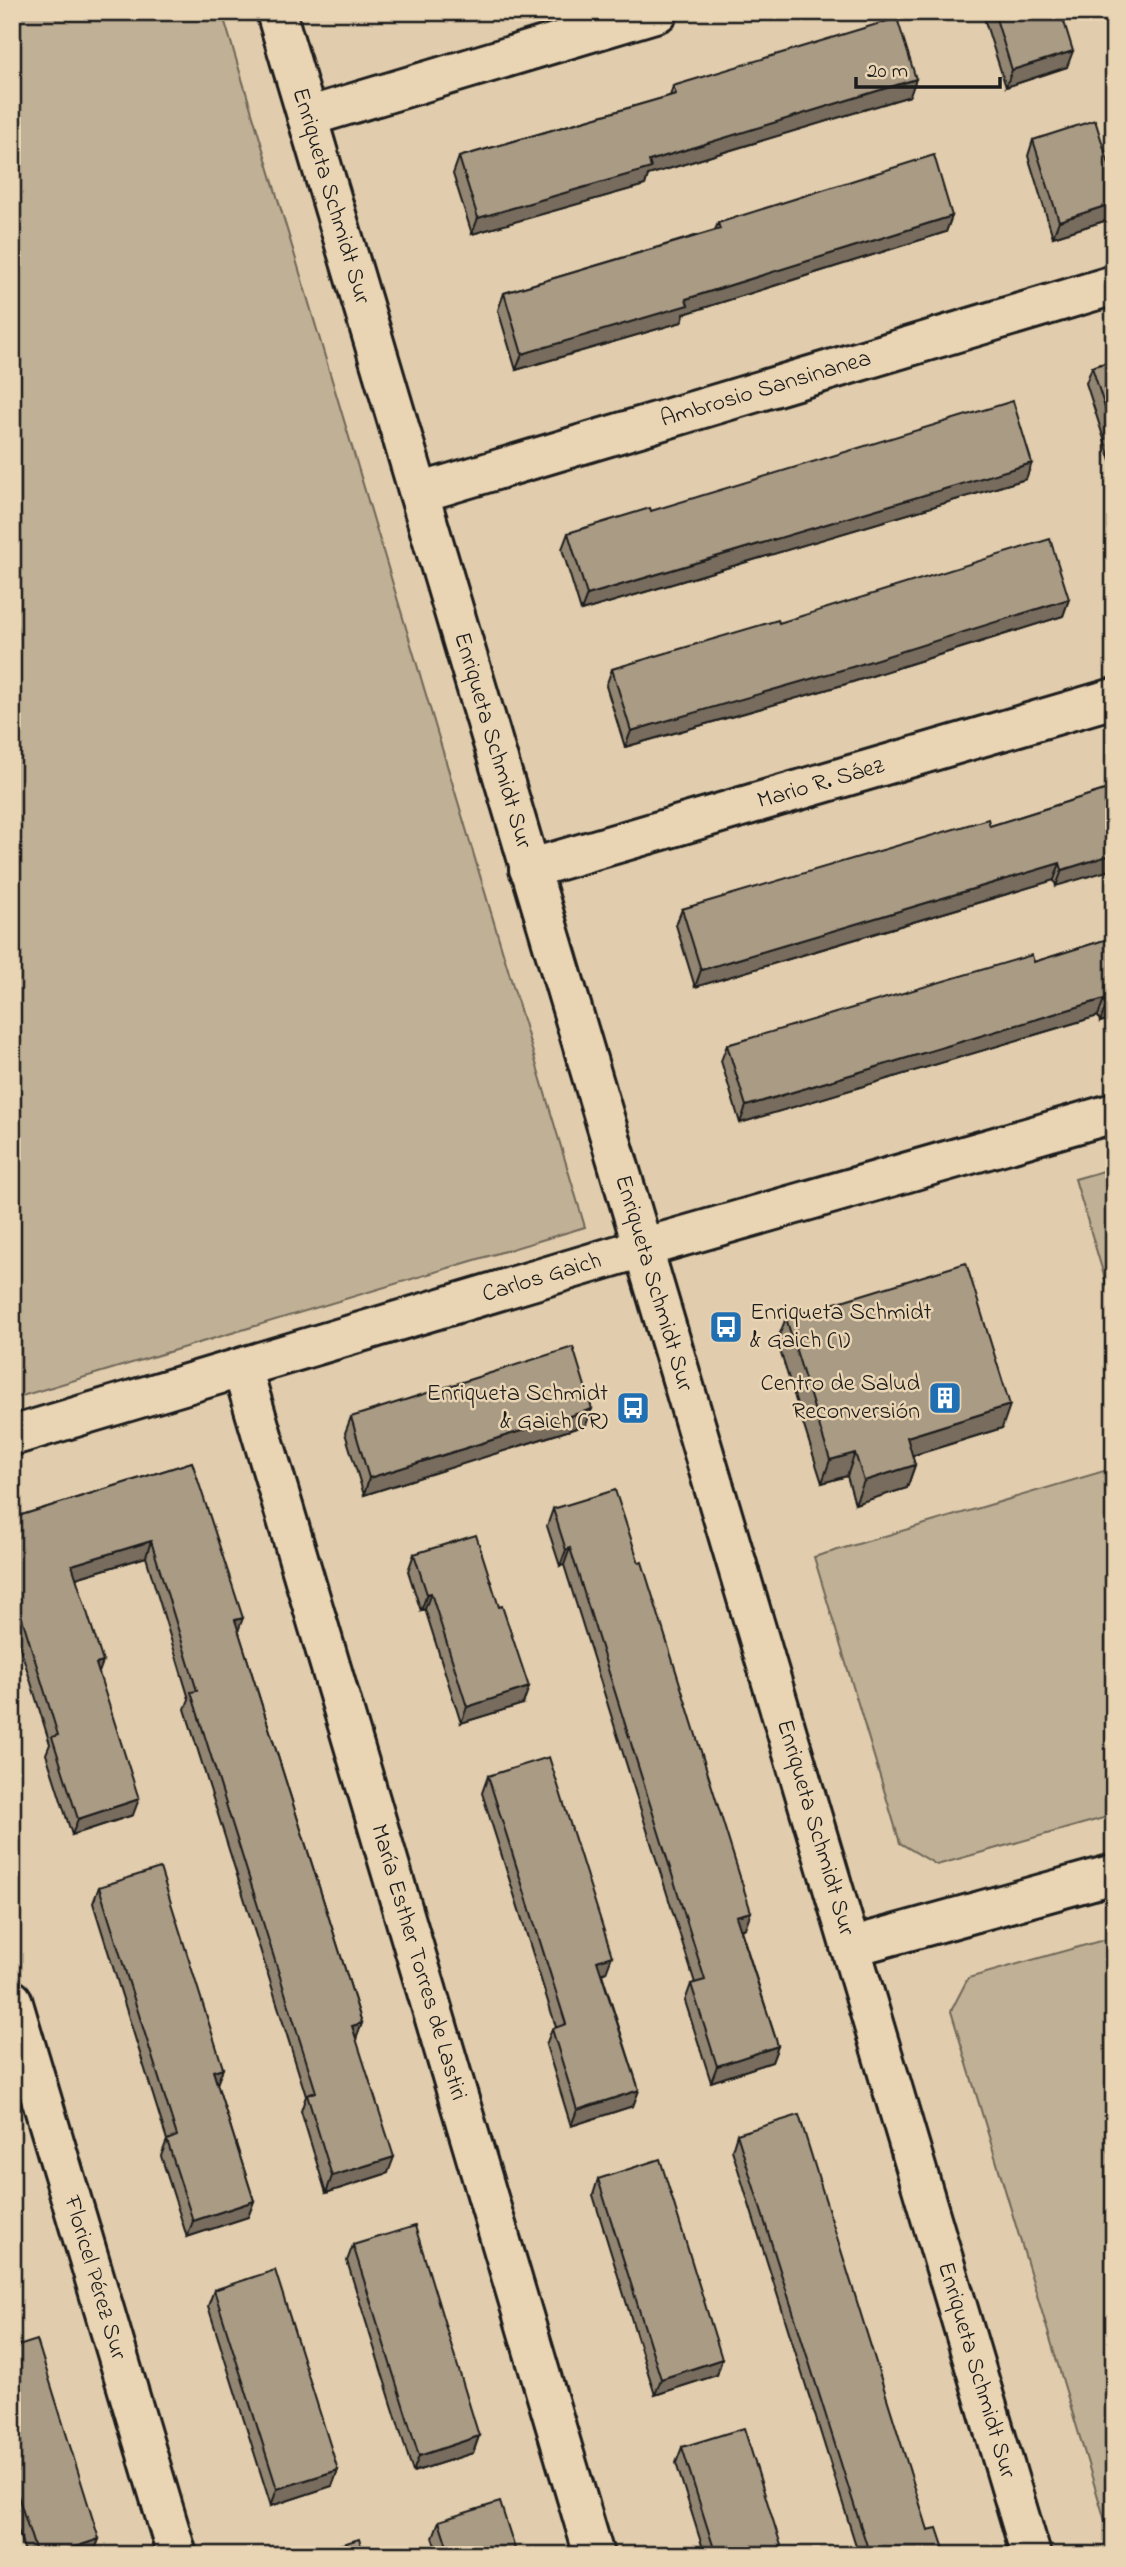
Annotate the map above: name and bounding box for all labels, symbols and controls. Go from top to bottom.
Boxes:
scale bar [856,46,1000,90]
text: 20 m [867,57,908,87]
street label: Enriqueta Schmidt Sur [282,84,379,309]
street label: Ambrosio Sansinanea [656,341,875,437]
street label: Enriqueta Schmidt Sur [444,628,541,854]
street label: Mario R. Sáez [753,748,889,819]
street label: Enriqueta Schmidt Sur [605,1171,702,1396]
street label: Carlos Gaich [478,1244,606,1312]
place label: Enriqueta Schmidt & Gaich (I) [750,1296,932,1359]
bus stop icon: Enriqueta Schmidt & Gaich (I) [707,1308,745,1346]
place label: Centro de Salud Reconversión [760,1367,921,1430]
place label: Enriqueta Schmidt & Gaich (R) [426,1377,608,1440]
building icon: Centro de Salud Reconversión [926,1379,964,1417]
bus stop icon: Enriqueta Schmidt & Gaich (R) [614,1389,652,1427]
street label: Enriqueta Schmidt Sur [766,1715,864,1941]
street label: María Esther Torres de Lastiri [361,1820,476,2105]
street label: Floricel Pérez Sur [53,2191,136,2365]
street label: Enriqueta Schmidt Sur [927,2258,1025,2483]

